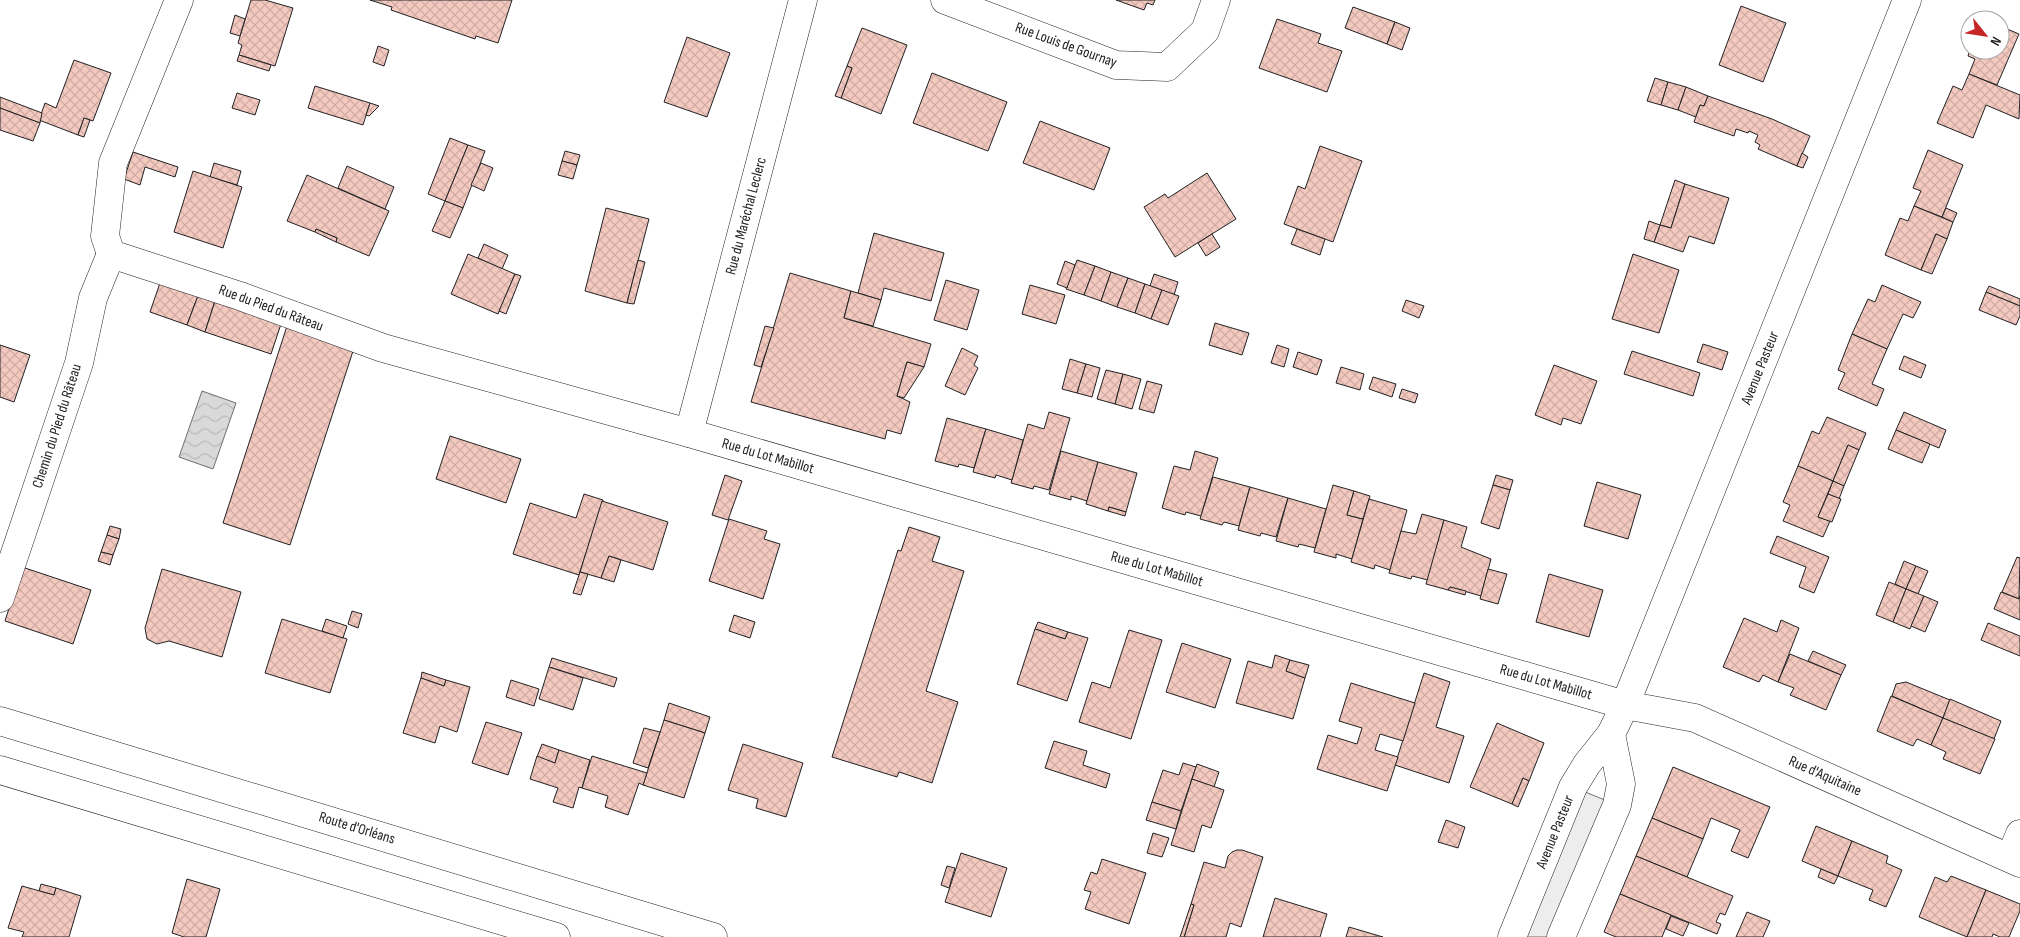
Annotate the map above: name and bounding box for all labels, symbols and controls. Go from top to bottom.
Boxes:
north arrow [1960,10,2010,60]
street label: Rue Louis de Gournay [1013,18,1120,72]
text: N [1987,34,2005,49]
street label: Rue du Maréchal Leclerc [721,155,771,277]
street label: Rue du Pied du Râteau [216,280,326,336]
street label: Avenue Pasteur [1736,328,1784,408]
street label: Chemin du Pied du Râteau [28,361,86,491]
street label: Rue du Lot Mabillot [720,434,817,478]
street label: Rue du Lot Mabillot [1109,547,1206,591]
street label: Rue du Lot Mabillot [1498,660,1595,704]
street label: Rue d'Aquitaine [1786,752,1864,800]
street label: Avenue Pasteur [1531,792,1579,872]
street label: Route d'Orléans [317,807,397,849]

